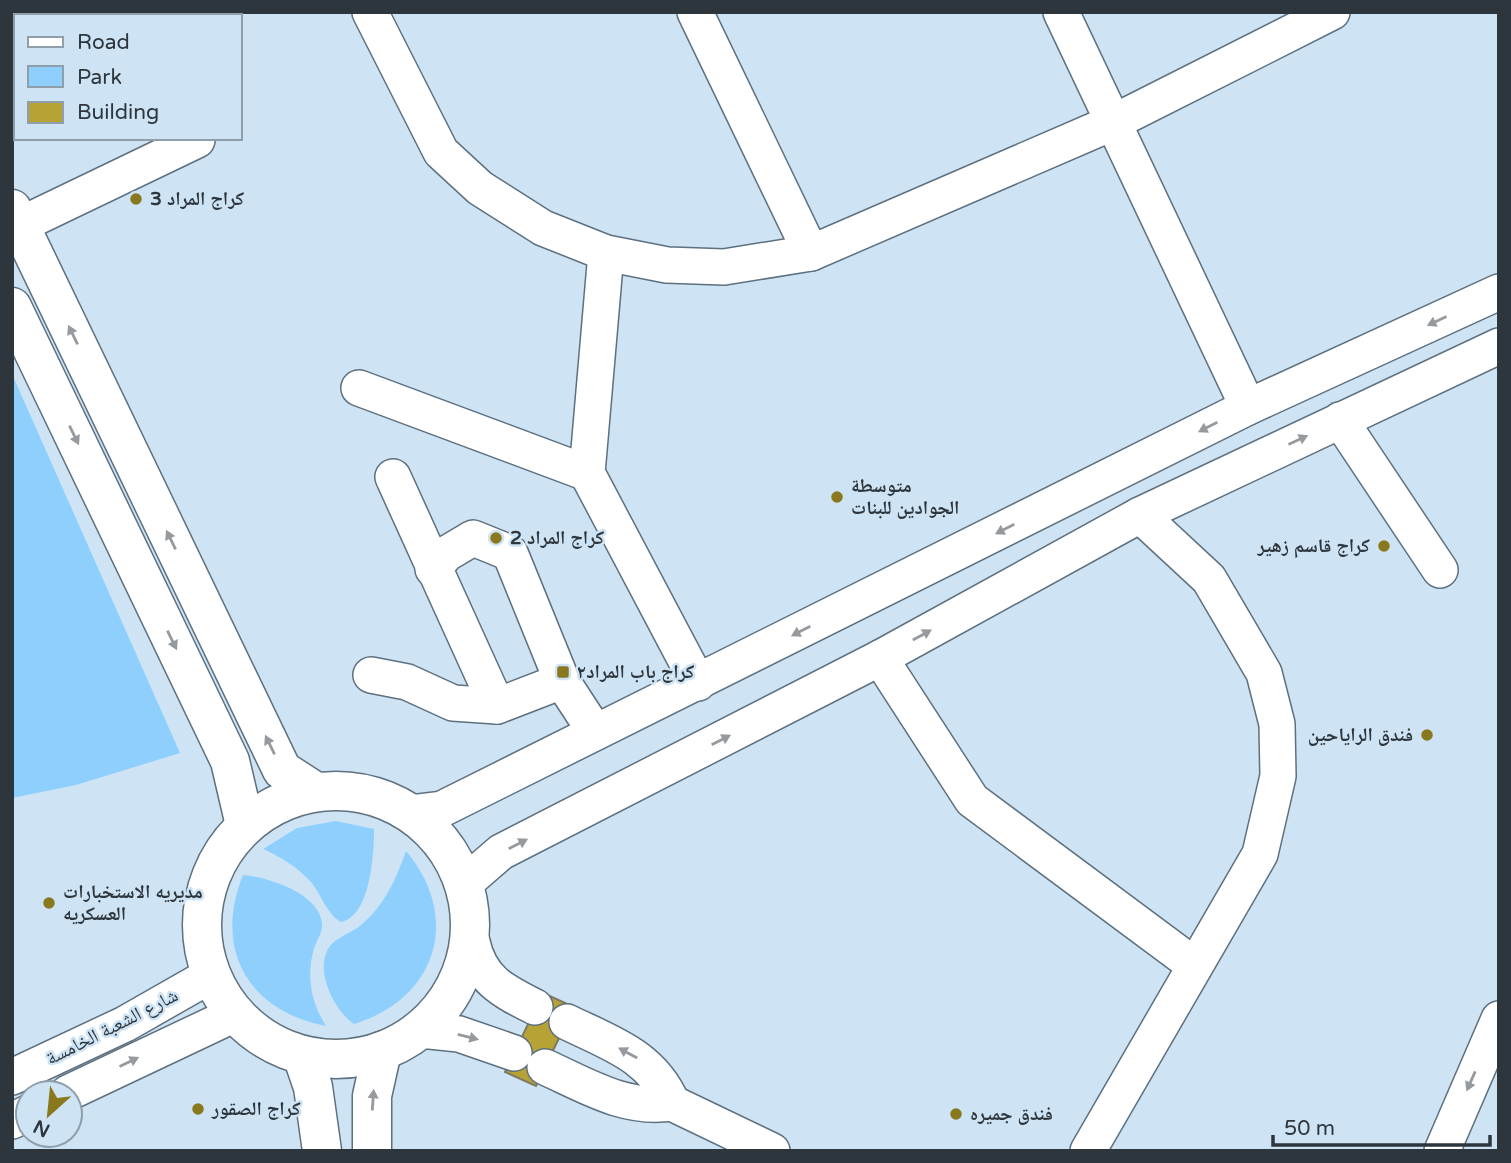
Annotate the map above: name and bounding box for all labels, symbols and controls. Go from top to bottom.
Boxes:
legend [14,14,242,140]
text: Road [77,30,130,55]
text: Park [77,65,122,90]
text: Building [77,100,159,125]
place label: كراج المراد 3 [150,188,245,210]
marker: كراج المراد 3 [128,191,144,207]
one-way arrow [1427,315,1447,327]
one-way arrow [67,325,79,345]
one-way arrow [1198,421,1218,432]
one-way arrow [68,425,79,445]
one-way arrow [1288,434,1308,446]
place label: متوسطة الجوادين للبنات [851,475,959,519]
marker: متوسطة الجوادين للبنات [829,489,845,505]
one-way arrow [995,523,1015,534]
place label: كراج المراد 2 [510,527,605,549]
one-way arrow [166,530,177,550]
marker: كراج المراد 2 [488,530,504,546]
place label: كراج قاسم زهير [1257,535,1371,558]
marker: كراج قاسم زهير [1376,538,1392,554]
one-way arrow [791,625,811,636]
one-way arrow [913,629,932,641]
one-way arrow [166,630,178,650]
place label: كراج باب المراد٢ [577,661,695,683]
marker: كراج باب المراد٢ [555,664,571,680]
place label: فندق الراياحين [1308,724,1413,746]
marker: فندق الراياحين [1419,727,1435,743]
one-way arrow [711,734,730,746]
one-way arrow [264,735,276,755]
one-way arrow [508,838,528,849]
place label: مديريه الاستخبارات العسكريه [63,881,203,925]
marker: مديريه الاستخبارات العسكريه [41,895,57,911]
street label: شارع الشعبة الخامسة [42,984,182,1070]
one-way arrow [457,1032,479,1043]
one-way arrow [619,1047,638,1059]
one-way arrow [119,1057,139,1068]
one-way arrow [1465,1071,1477,1091]
north arrow [14,1079,84,1149]
one-way arrow [368,1089,379,1111]
place label: كراج الصقور [211,1098,301,1120]
marker: كراج الصقور [190,1101,206,1117]
place label: فندق جميره [970,1103,1053,1125]
scale bar [1273,1104,1490,1148]
marker: فندق جميره [948,1106,964,1122]
text: N [30,1115,54,1142]
text: 50 m [1284,1116,1335,1141]

